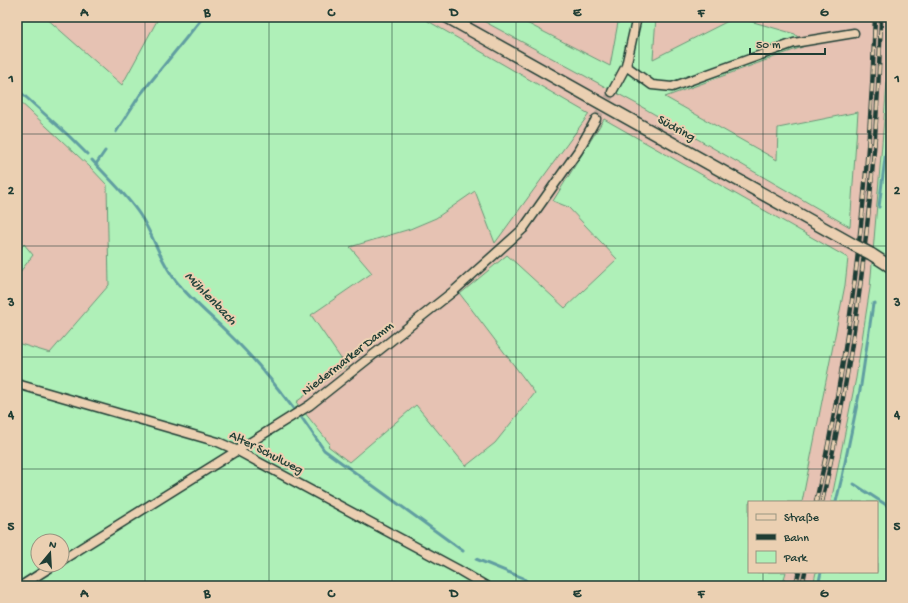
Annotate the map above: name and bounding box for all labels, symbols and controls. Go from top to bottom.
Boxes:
text: A [79,6,89,21]
text: B [203,6,212,21]
text: C [326,6,336,21]
text: D [449,6,459,21]
text: E [573,6,582,21]
text: F [697,6,706,21]
text: G [820,6,829,21]
scale bar [750,30,825,56]
text: 50 m [756,39,781,53]
text: 1 [7,72,14,87]
text: 1 [893,72,900,87]
street label: Südring [655,113,697,145]
text: 2 [8,184,15,199]
text: 2 [894,184,901,199]
water label: Mühlenbach [180,269,240,330]
text: 3 [7,296,15,311]
text: 3 [893,296,901,311]
street label: Niedermarker Damm [299,319,397,399]
text: 4 [7,408,15,423]
text: 4 [893,408,901,423]
street label: Alter Schulweg [227,428,305,478]
legend [748,501,878,573]
text: Straße [784,512,820,526]
text: 5 [8,520,15,535]
text: 5 [894,520,901,535]
text: Bahn [783,532,809,546]
north arrow [30,533,70,573]
text: N [47,539,58,552]
text: Park [783,552,809,566]
text: A [79,587,89,602]
text: B [203,587,212,602]
text: C [326,587,336,602]
text: D [449,587,459,602]
text: E [573,587,582,602]
text: F [697,587,706,602]
text: G [820,587,829,602]

